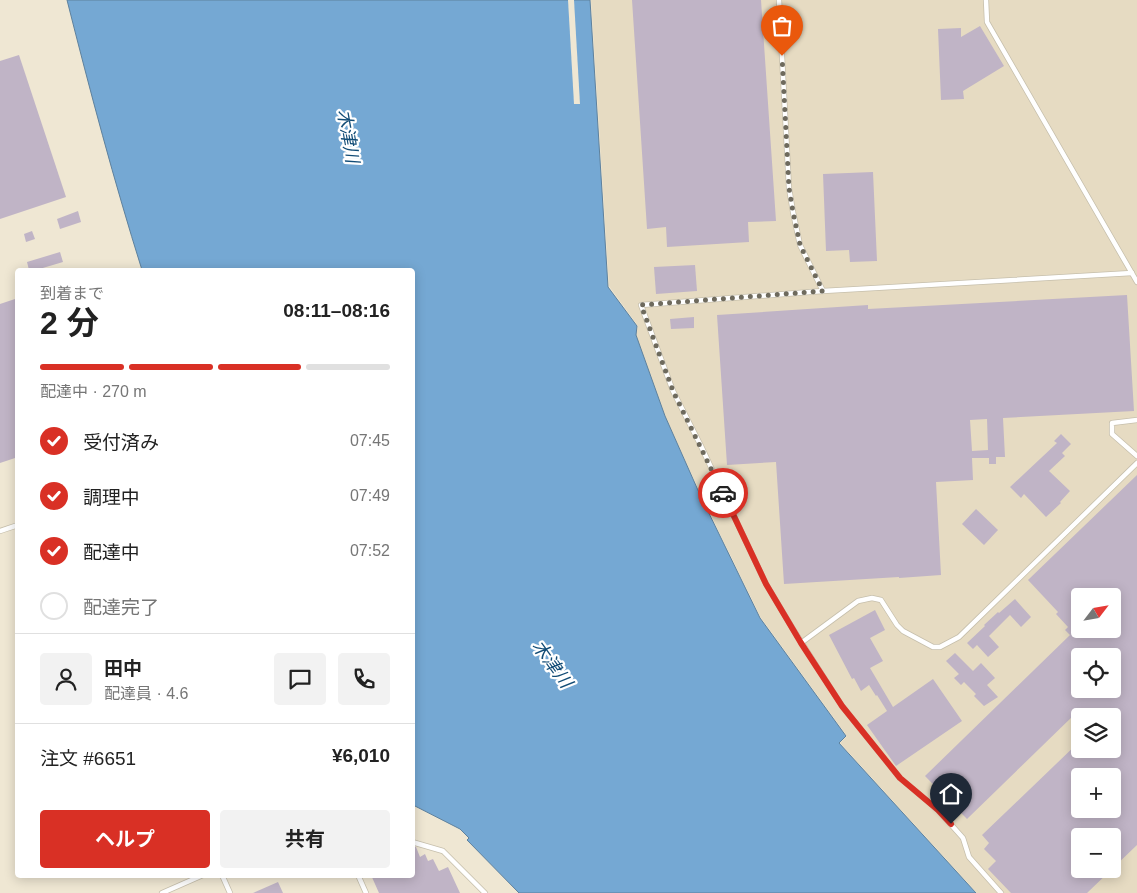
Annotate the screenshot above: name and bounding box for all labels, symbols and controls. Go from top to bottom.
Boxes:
pin [761,5,803,56]
icon: bag [768,12,796,40]
water label: 木津川 [333,108,363,166]
text: 到着まで [40,285,104,302]
text: 08:11–08:16 [283,300,390,321]
text: 2 分 [40,305,99,341]
text: 配達中 · 270 m [40,383,147,400]
icon: check [40,427,68,455]
text: 受付済み [83,432,159,453]
text: 07:45 [350,432,390,449]
courier [698,468,748,518]
icon: car [709,479,737,507]
icon: check [40,482,68,510]
text: 調理中 [83,487,140,508]
text: 07:49 [350,487,390,504]
icon: check [40,537,68,565]
text: 配達中 [83,542,140,563]
text: 07:52 [350,542,390,559]
north arrow [1071,588,1121,638]
map controls [1071,588,1121,878]
text: 配達完了 [83,597,159,618]
water label: 木津川 [528,636,577,693]
button: locate [1071,648,1121,698]
button: person [40,653,92,705]
button: chat [274,653,326,705]
button: phone [338,653,390,705]
text: 田中 [104,658,142,679]
text: 配達員 · 4.6 [104,685,188,702]
button: layers [1071,708,1121,758]
text: ¥6,010 [332,745,390,766]
text: 注文 #6651 [40,748,136,769]
button: + [1071,768,1121,818]
pin [930,773,972,824]
icon: home [937,780,965,808]
button: ヘルプ [40,810,210,868]
button: 共有 [220,810,390,868]
button: − [1071,828,1121,878]

